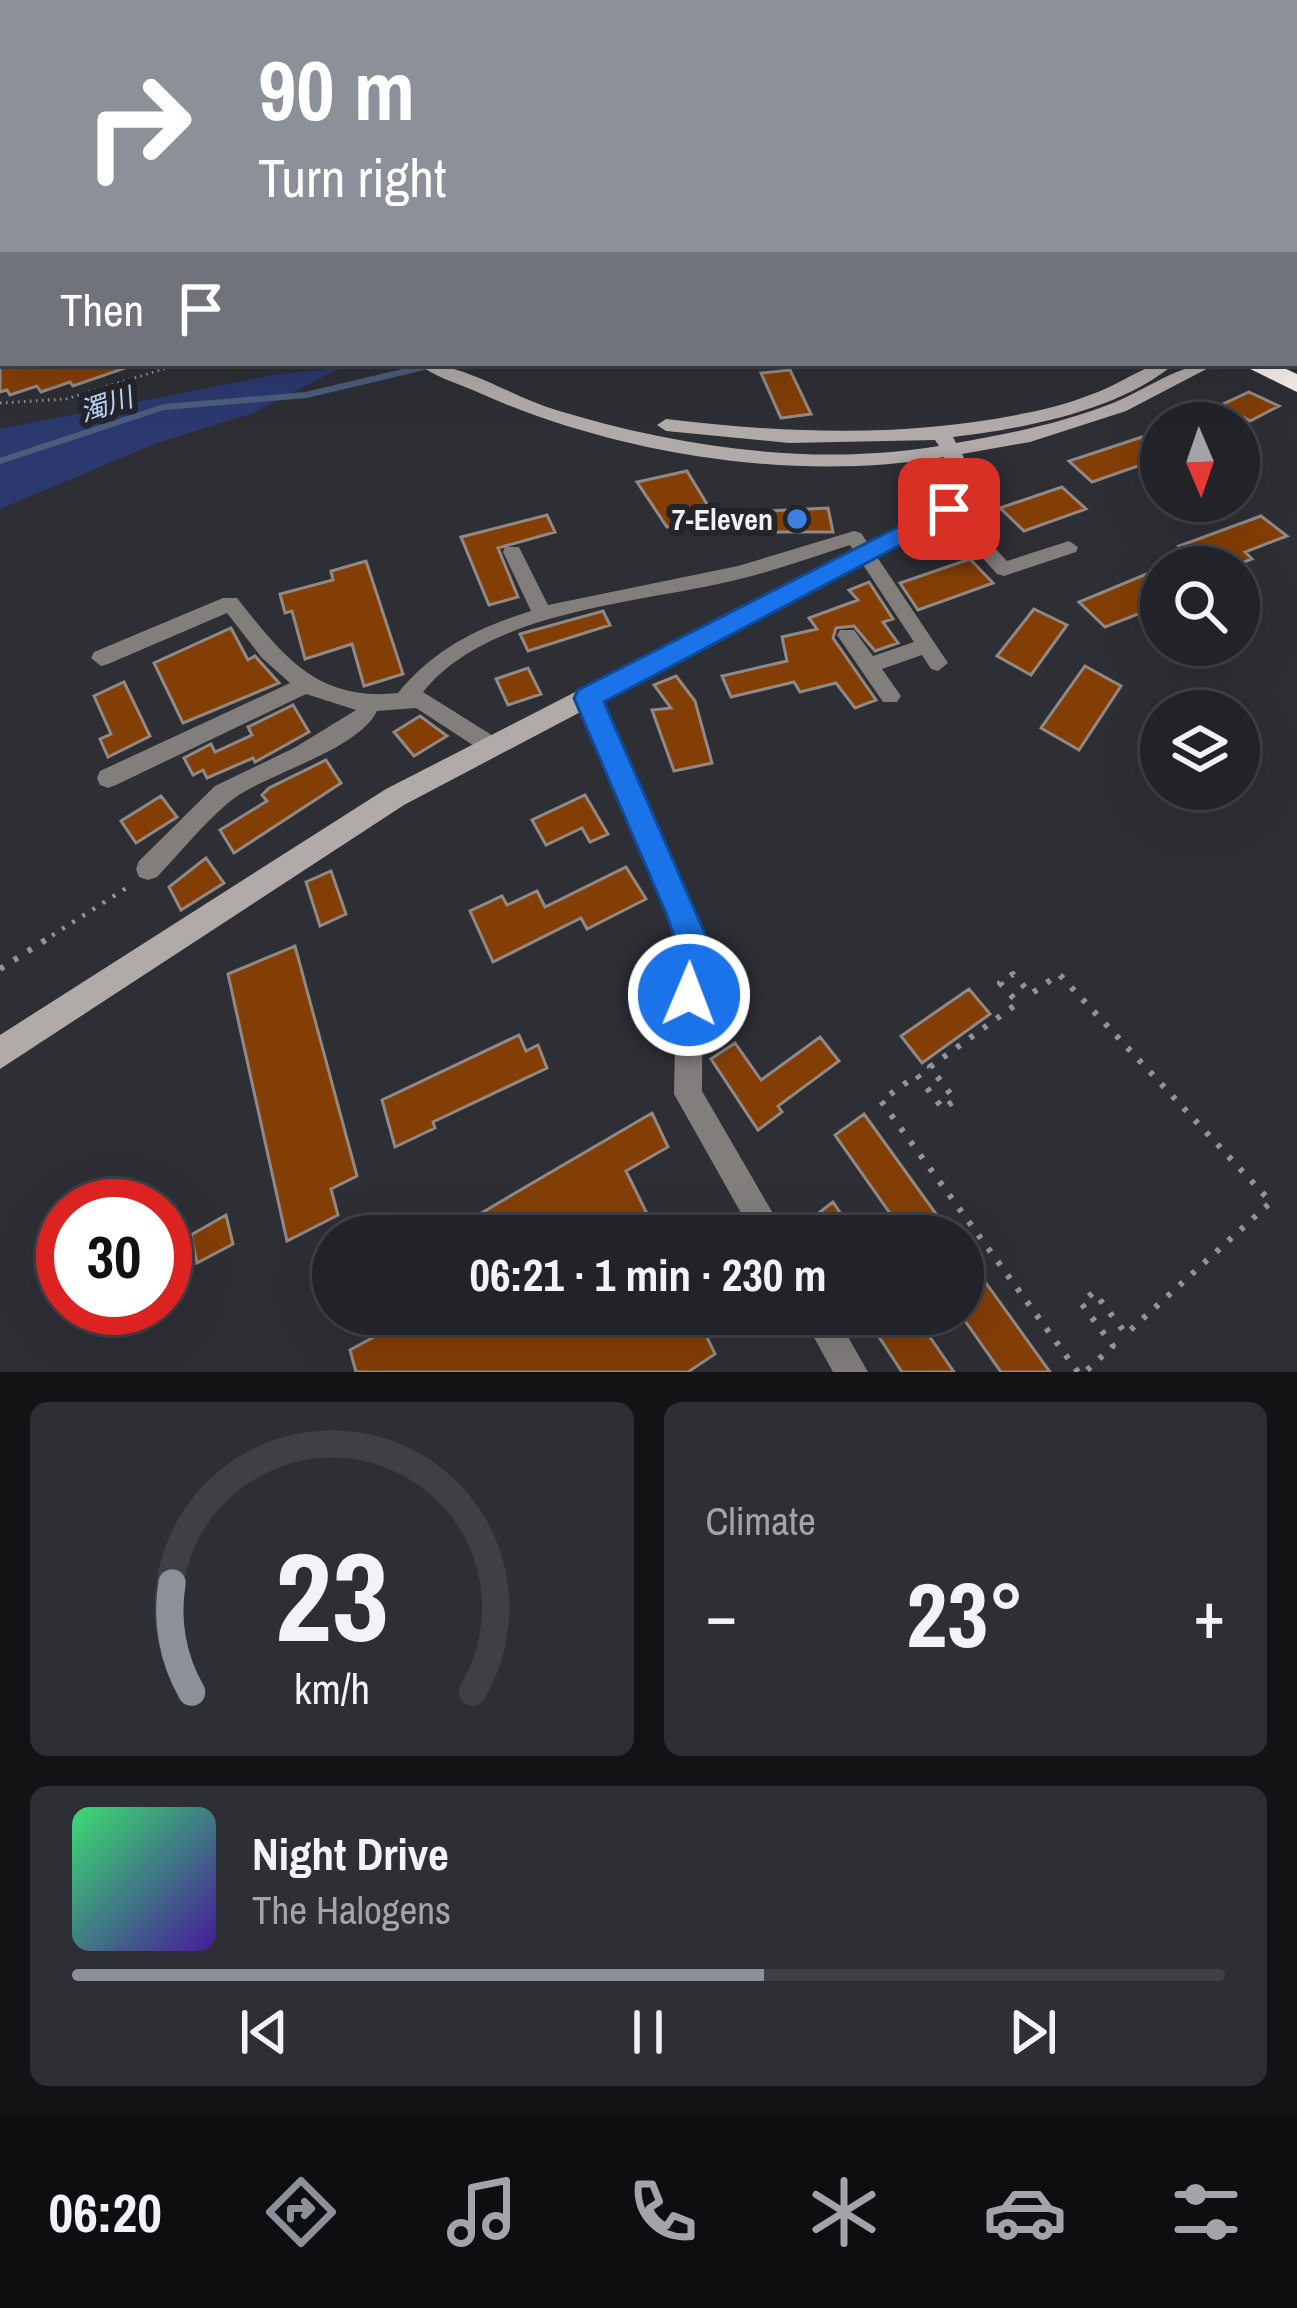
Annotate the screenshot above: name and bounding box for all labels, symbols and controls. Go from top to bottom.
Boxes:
text: 90 m [258,33,415,146]
icon: right [60,48,216,204]
text: Turn right [258,141,446,214]
icon: arrive [168,276,234,342]
text: Then [60,279,144,340]
water label: 濁川 [75,378,140,429]
north arrow [1140,402,1260,522]
map controls [1140,402,1260,810]
pin [898,458,1000,560]
icon: arrive [916,476,982,542]
place label: 7-Eleven [672,499,773,539]
marker: 7-Eleven [784,506,810,532]
button: search [1140,546,1260,666]
button: layers [1140,690,1260,810]
position arrow [626,932,752,1058]
speed limit sign: 30 [36,1179,192,1335]
text: 06:21 · 1 min · 230 m [470,1244,826,1305]
text: Climate [706,1495,816,1547]
text: 23 [275,1512,389,1680]
text: 23° [906,1554,1024,1675]
text: − [706,1570,737,1659]
text: + [1193,1570,1225,1659]
text: km/h [294,1660,370,1717]
text: Night Drive [252,1823,449,1884]
text: The Halogens [252,1884,451,1936]
icon: previous [231,1999,297,2065]
icon: pause [615,1999,681,2065]
icon: next [1000,1999,1066,2065]
icon: directions [259,2170,343,2254]
icon: music [440,2170,524,2254]
icon: phone [621,2170,705,2254]
icon: climate [802,2170,886,2254]
icon: car [983,2170,1067,2254]
icon: filters [1164,2170,1248,2254]
text: 06:20 [49,2176,162,2249]

